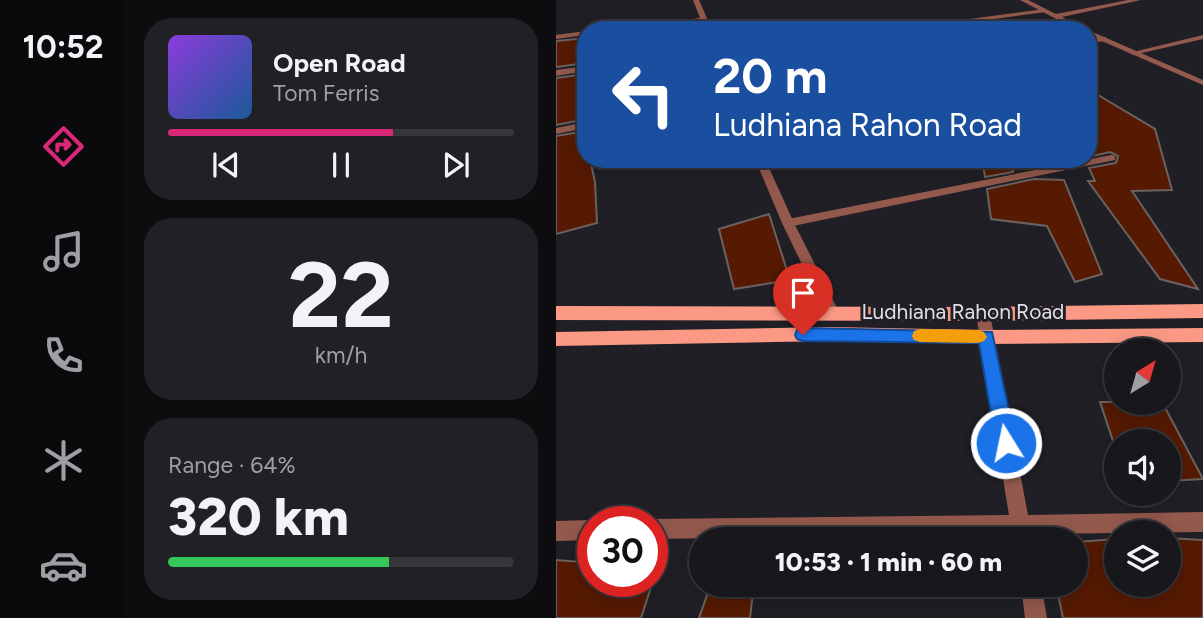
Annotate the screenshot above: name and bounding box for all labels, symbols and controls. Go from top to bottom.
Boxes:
text: 10:52 [23,28,104,66]
text: 20 m [713,46,828,105]
text: Open Road [273,47,406,79]
icon: left [598,49,689,140]
text: Tom Ferris [273,79,379,107]
text: Ludhiana Rahon Road [713,106,1022,144]
icon: directions [39,122,88,171]
icon: previous [207,146,245,184]
icon: pause [322,146,360,184]
icon: next [437,146,475,184]
icon: music [39,227,88,276]
text: 22 [288,241,394,350]
pin [773,263,833,335]
icon: arrive [784,274,822,312]
street label: Ludhiana Rahon Road [862,299,1064,324]
icon: phone [39,331,88,380]
north arrow [1104,338,1181,415]
map controls [1104,338,1181,597]
text: km/h [315,341,367,369]
position arrow [969,406,1043,480]
button: sound [1104,429,1181,506]
icon: climate [39,436,88,485]
text: Range · 64% [168,451,296,479]
text: 320 km [168,486,349,548]
speed limit sign: 30 [577,506,668,597]
button: layers [1104,520,1181,597]
icon: car [39,541,88,590]
text: 10:53 · 1 min · 60 m [775,546,1002,578]

